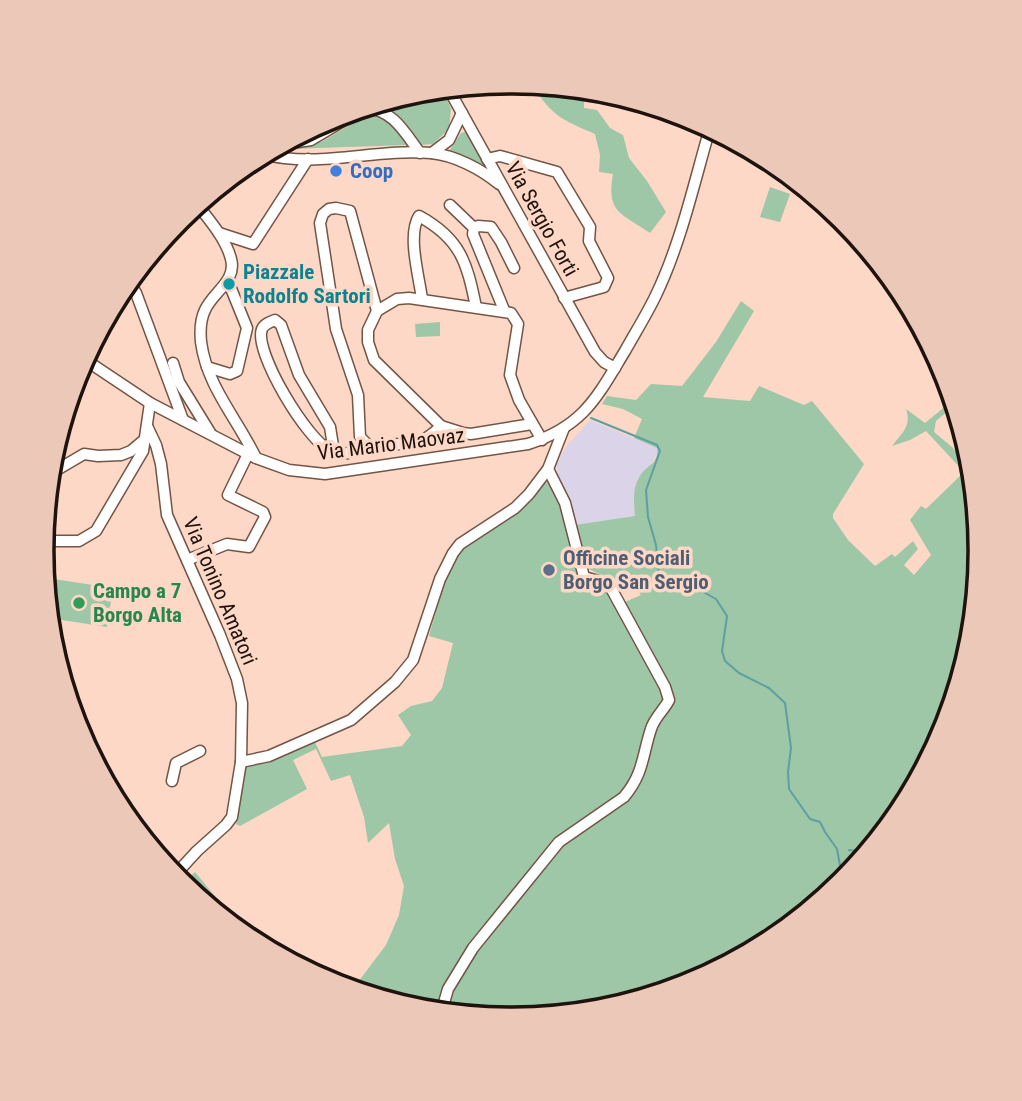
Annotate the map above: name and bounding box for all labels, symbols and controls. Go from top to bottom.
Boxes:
street label: Via Sergio Forti [501,158,583,280]
place label: Coop [350,159,393,183]
marker: Coop [328,163,344,179]
place label: Piazzale Rodolfo Sartori [243,260,371,308]
marker: Piazzale Rodolfo Sartori [221,276,237,292]
street label: Via Mario Maovaz [316,423,466,465]
street label: Via Tonino Amatori [178,514,262,668]
place label: Officine Sociali Borgo San Sergio [563,546,709,594]
marker: Officine Sociali Borgo San Sergio [541,562,557,578]
place label: Campo a 7 Borgo Alta [93,579,182,627]
marker: Campo a 7 Borgo Alta [71,595,87,611]

